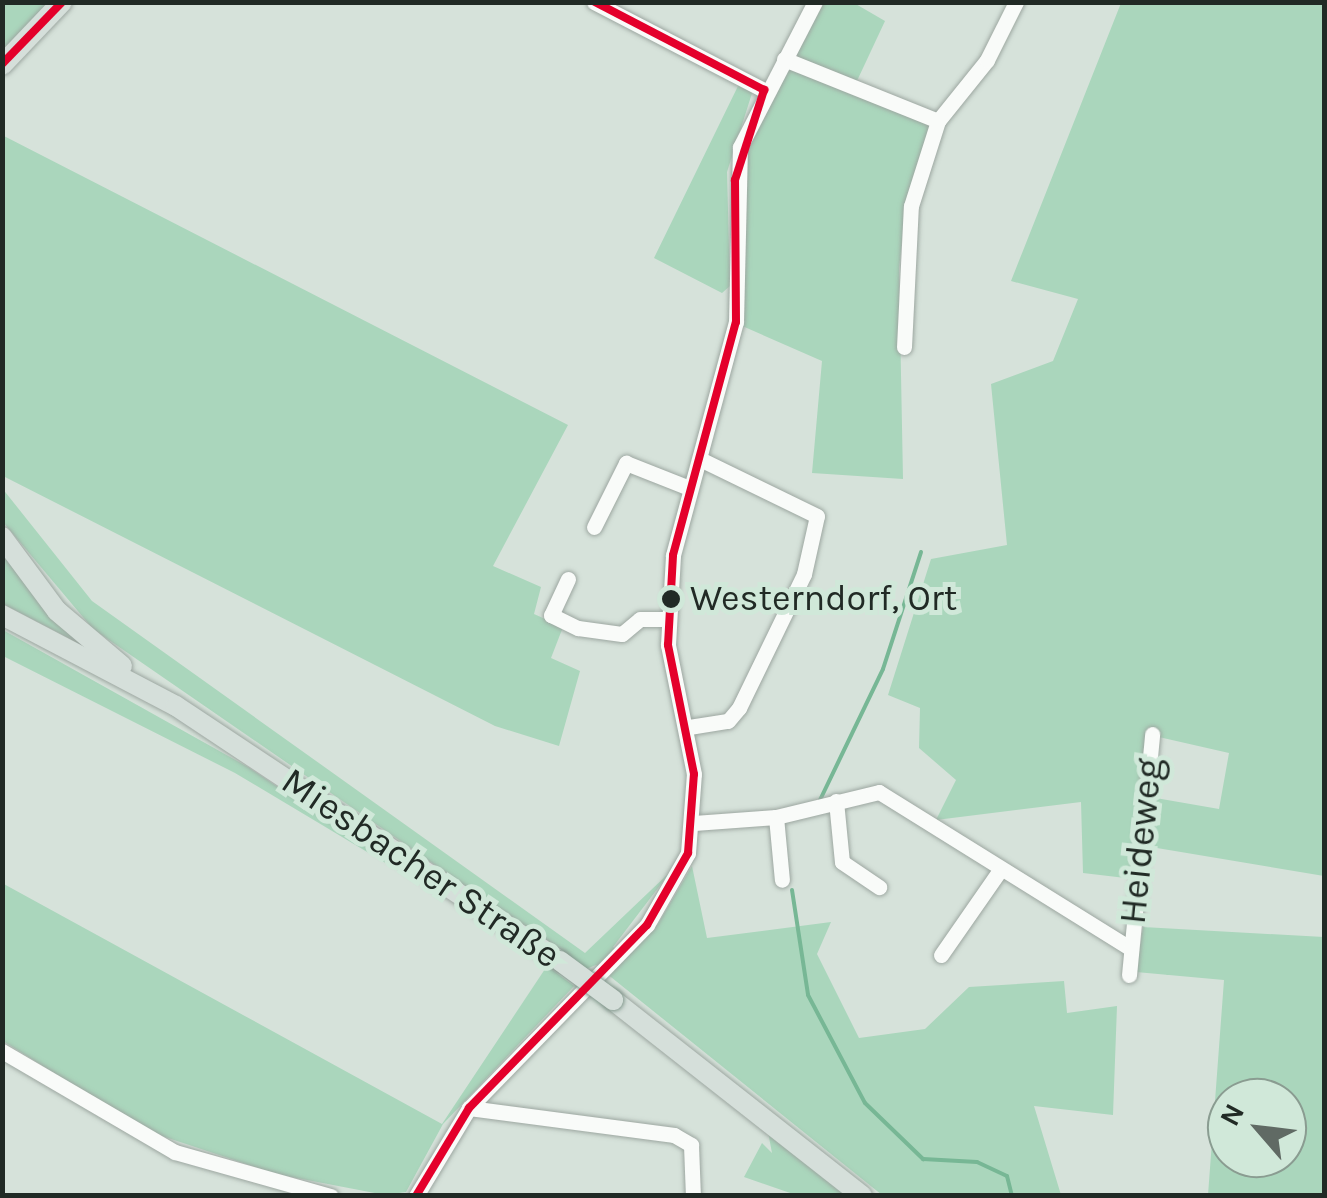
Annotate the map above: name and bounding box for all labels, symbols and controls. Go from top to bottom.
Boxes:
place label: Westerndorf, Ort [690,577,957,621]
marker: Westerndorf, Ort [661,589,681,609]
street label: Heideweg [1110,756,1172,926]
street label: Miesbacher Straße [273,758,569,978]
north arrow [1207,1078,1307,1178]
text: N [1213,1098,1251,1131]

